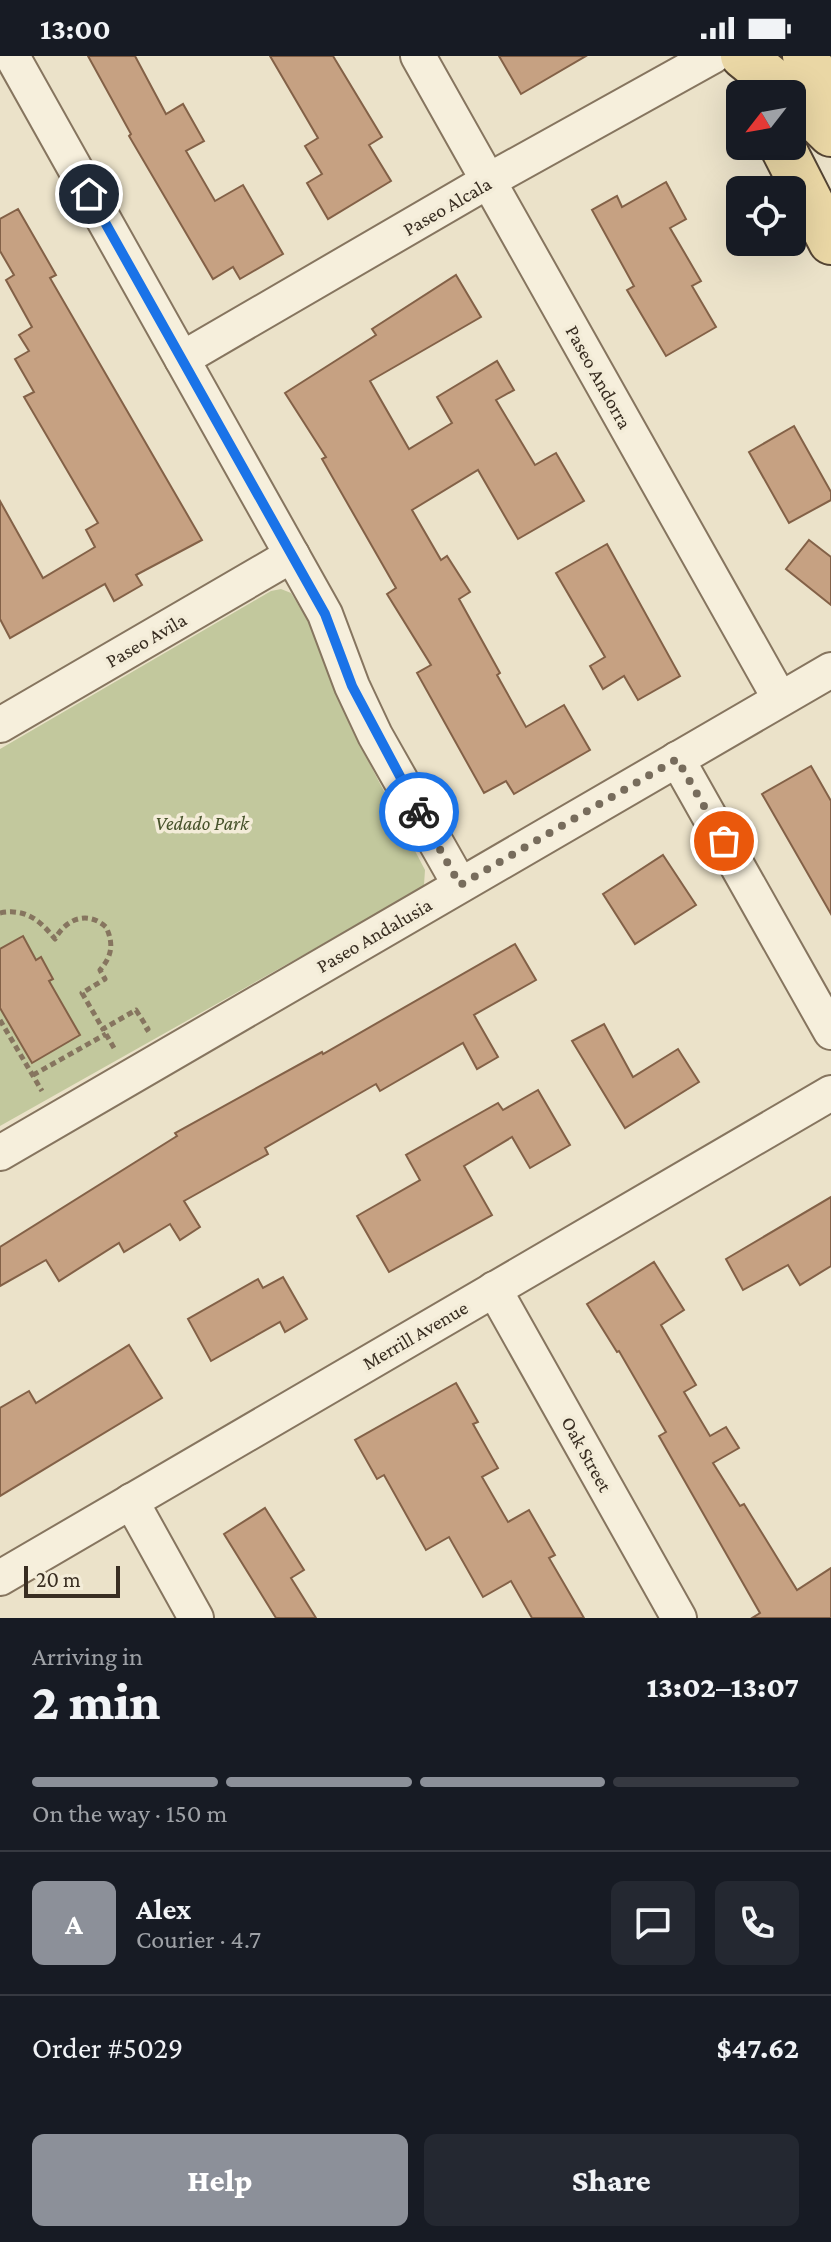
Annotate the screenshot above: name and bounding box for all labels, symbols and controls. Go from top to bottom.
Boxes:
text: 13:00 [40,12,111,45]
north arrow [726,80,806,160]
map controls [726,80,806,256]
pin [55,160,123,228]
icon: home [67,172,111,216]
street label: Paseo Alcala [399,172,495,240]
button: locate [726,176,806,256]
street label: Paseo Andorra [562,321,636,433]
street label: Paseo Avila [102,608,190,672]
courier [379,772,459,852]
icon: bike [397,790,441,834]
pin [690,807,758,875]
park label: Vedado Park [155,812,250,834]
icon: bag [702,819,746,863]
street label: Paseo Andalusia [312,893,436,977]
street label: Merrill Avenue [358,1296,472,1374]
street label: Oak Street [557,1412,617,1496]
scale bar [24,1562,120,1598]
text: 20 m [36,1567,81,1592]
text: Arriving in [32,1642,143,1671]
text: 13:02–13:07 [646,1670,799,1703]
text: 2 min [32,1672,160,1730]
text: On the way · 150 m [32,1799,227,1828]
button: chat [611,1881,695,1965]
button: phone [715,1881,799,1965]
text: Alex [136,1892,191,1925]
text: A [65,1907,83,1940]
text: Courier · 4.7 [136,1925,261,1954]
text: Order #5029 [32,2031,183,2064]
text: $47.62 [716,2031,799,2064]
button: Help [32,2134,408,2226]
button: Share [424,2134,799,2226]

